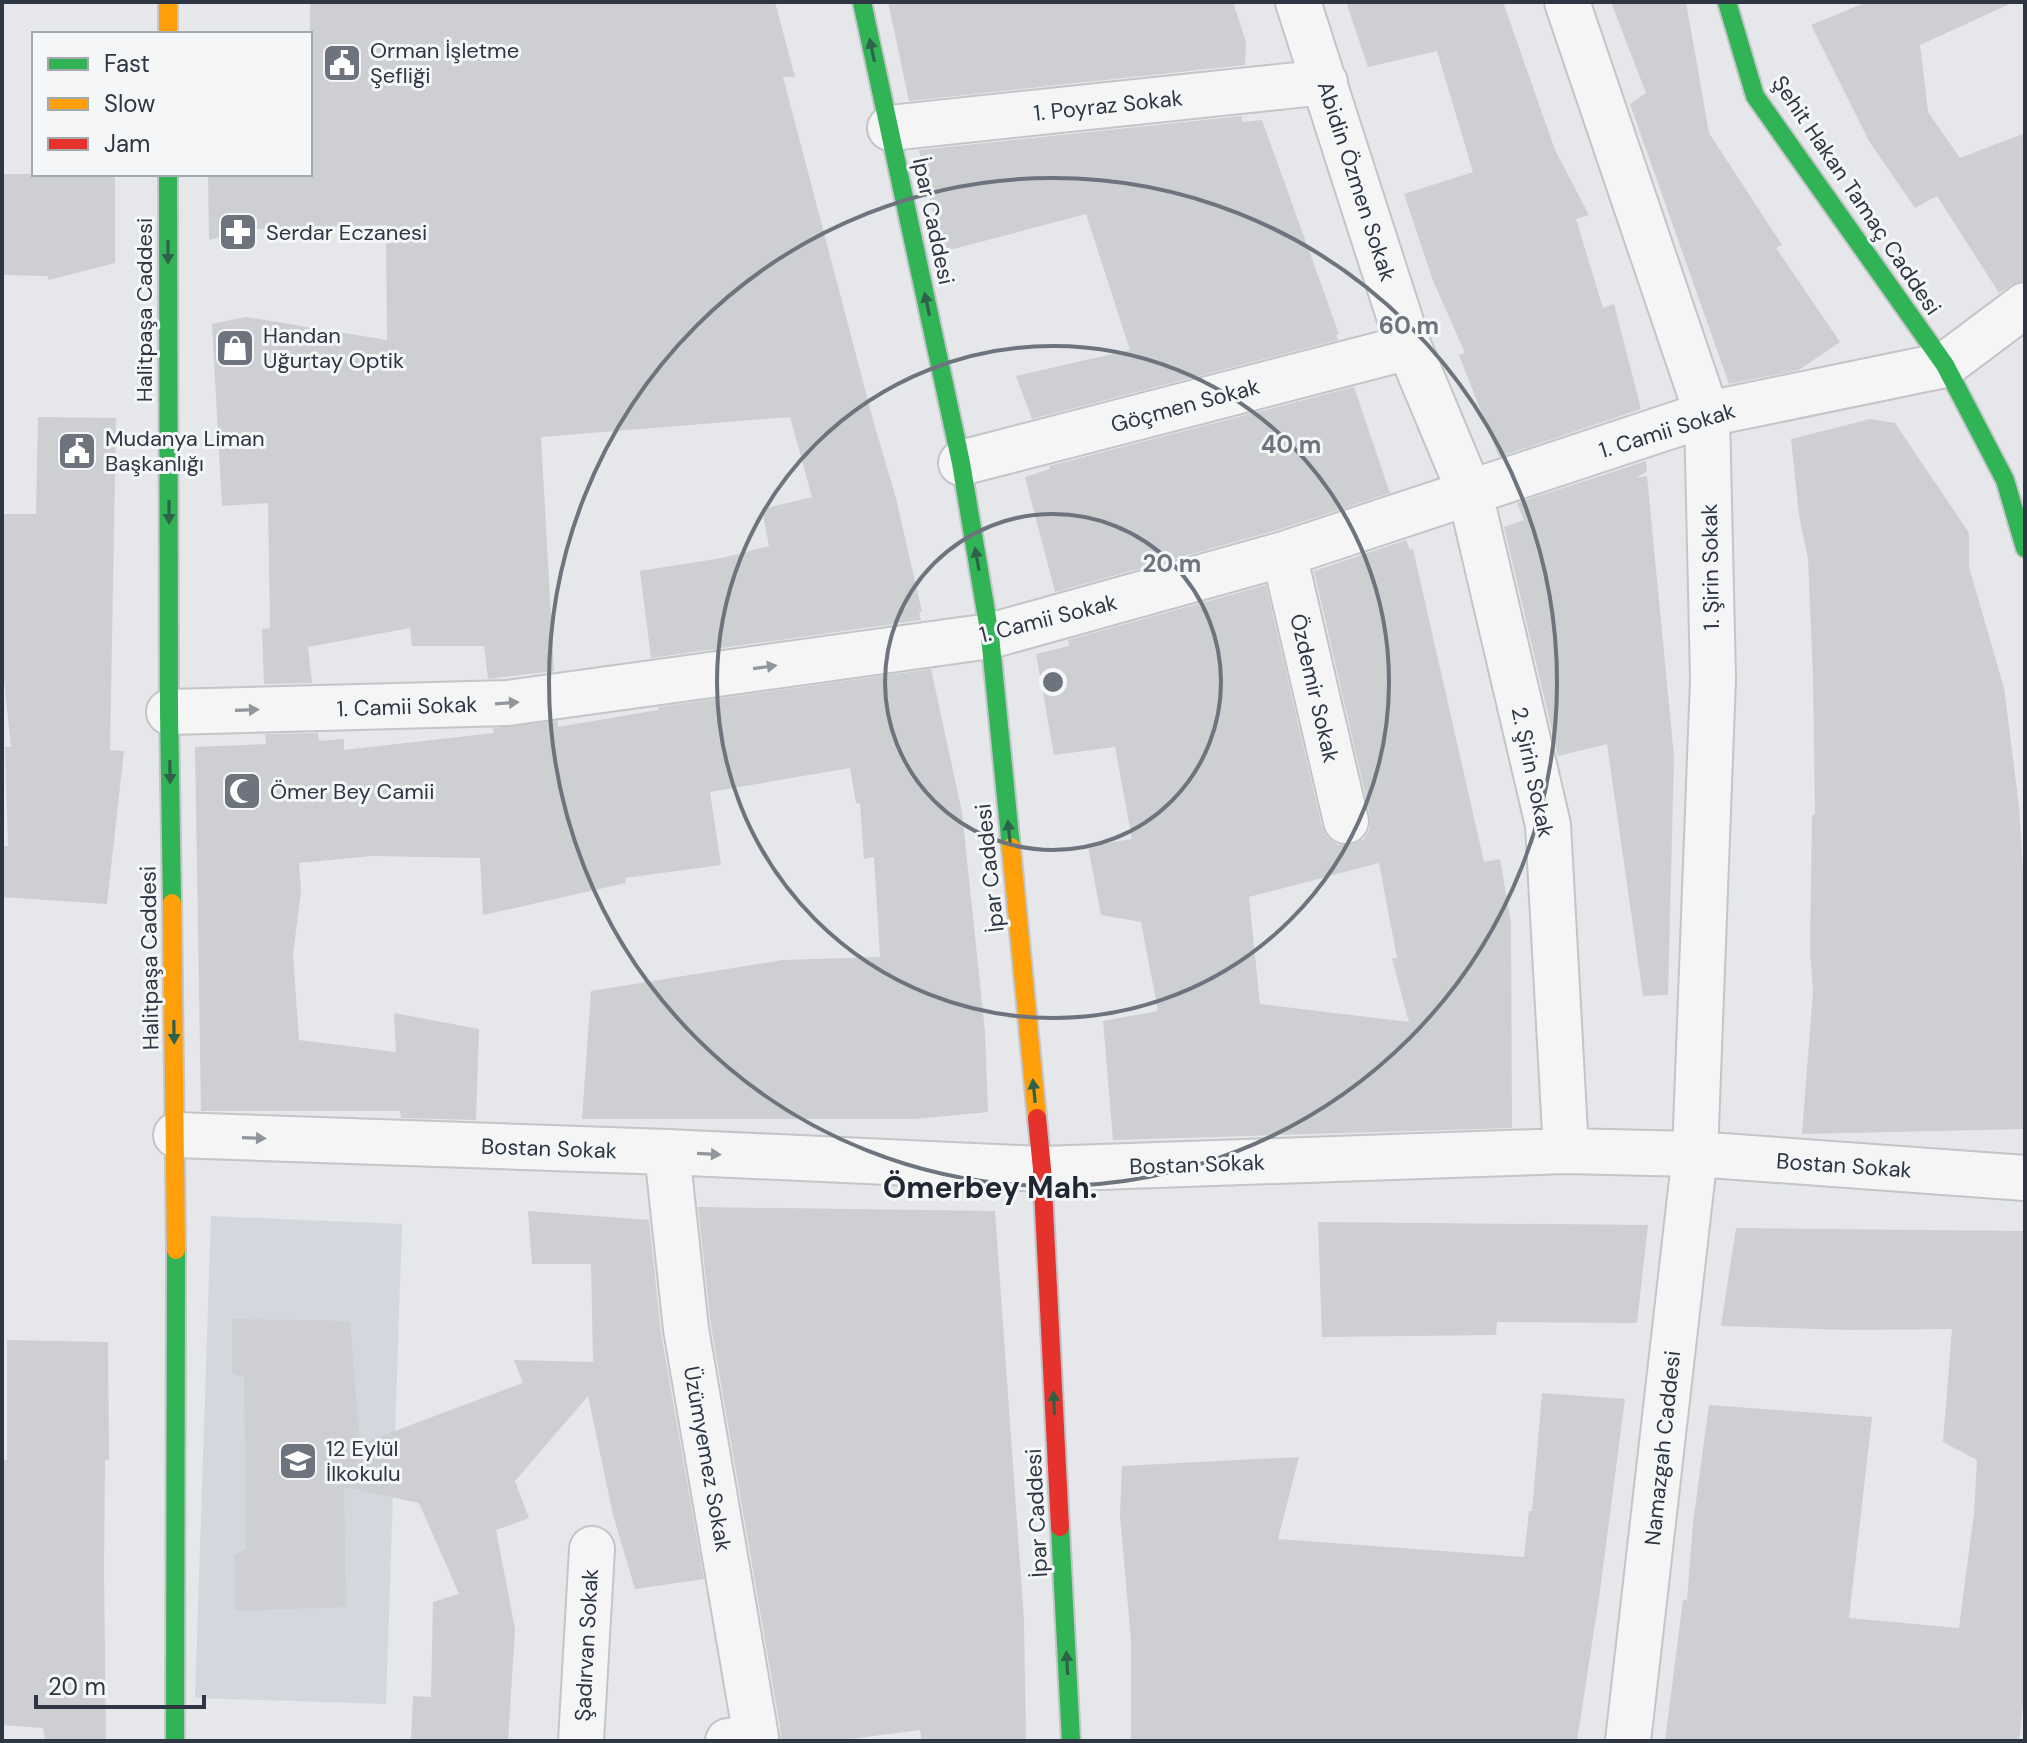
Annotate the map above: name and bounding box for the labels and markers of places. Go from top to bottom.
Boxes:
place label: Orman İşletme Şefliği [370,36,519,90]
public building icon: Orman İşletme Şefliği [321,42,363,84]
pharmacy icon: Serdar Eczanesi [217,211,259,253]
place label: Serdar Eczanesi [266,218,427,247]
place label: Handan Uğurtay Optik [263,321,404,375]
shop icon: Handan Uğurtay Optik [214,327,256,369]
place label: Mudanya Liman Başkanlığı [105,424,265,478]
public building icon: Mudanya Liman Başkanlığı [56,430,98,472]
centre of rings [1039,668,1067,696]
mosque icon: Ömer Bey Camii [221,770,263,812]
place label: Ömer Bey Camii [270,777,434,806]
place label: 12 Eylül İlkokulu [326,1434,401,1488]
school or university icon: 12 Eylül İlkokulu [277,1440,319,1482]

